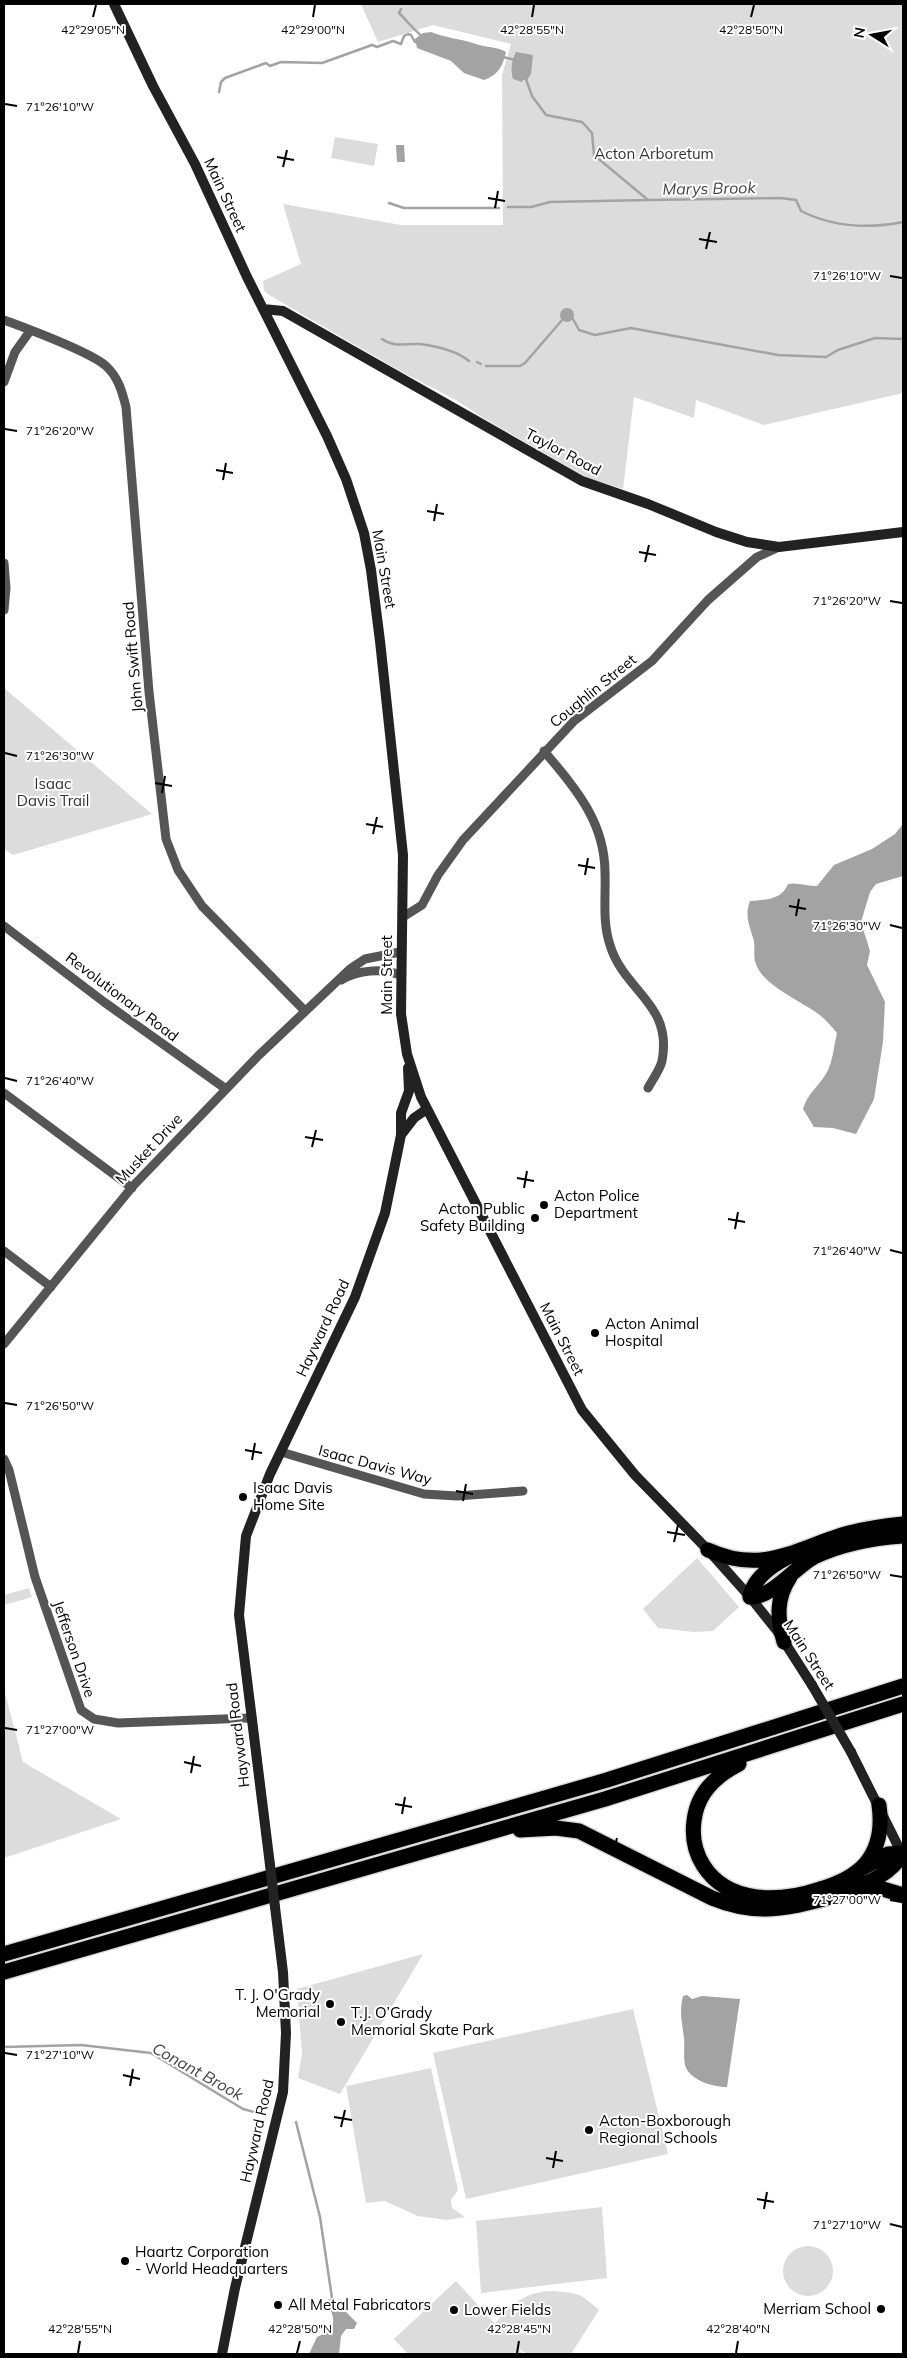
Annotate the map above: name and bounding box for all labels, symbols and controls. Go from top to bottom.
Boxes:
north arrow [847,10,897,60]
text: 42°29'05"N [61,22,125,37]
text: 42°29'00"N [281,22,345,37]
text: 42°28'55"N [500,22,564,37]
text: 42°28'50"N [719,22,783,37]
text: N [849,26,869,39]
text: 71°26'10"W [26,99,94,114]
park label: Acton Arboretum [594,144,714,163]
street label: Main Street [200,155,251,235]
water label: Marys Brook [662,177,757,199]
text: 71°26'10"W [813,268,881,283]
text: 71°26'20"W [26,423,94,438]
street label: Taylor Road [522,424,604,479]
street label: Main Street [368,528,401,610]
text: 71°26'20"W [813,593,881,608]
street label: John Swift Road [118,601,147,713]
street label: Coughlin Street [545,650,640,731]
text: 71°26'30"W [26,748,94,763]
park label: Isaac Davis Trail [17,774,89,810]
text: 71°26'30"W [813,918,881,933]
street label: Main Street [377,935,396,1015]
street label: Revolutionary Road [62,948,183,1045]
text: 71°26'40"W [26,1073,94,1088]
street label: Musket Drive [111,1109,186,1188]
place label: Acton Police Department [554,1186,639,1222]
place label: Acton Public Safety Building [420,1199,525,1235]
marker: Acton Police Department [538,1199,550,1211]
marker: Acton Public Safety Building [529,1212,541,1224]
text: 71°26'40"W [813,1243,881,1258]
street label: Hayward Road [292,1276,353,1380]
street label: Main Street [536,1299,589,1379]
place label: Acton Animal Hospital [605,1314,699,1350]
marker: Acton Animal Hospital [589,1327,601,1339]
text: 71°26'50"W [26,1398,94,1413]
street label: Isaac Davis Way [316,1440,434,1489]
place label: Isaac Davis Home Site [253,1478,333,1514]
marker: Isaac Davis Home Site [237,1491,249,1503]
text: 71°26'50"W [813,1567,881,1582]
street label: Jefferson Drive [49,1598,100,1700]
street label: Main Street [780,1616,839,1693]
street label: Hayward Road [222,1682,253,1789]
text: 71°27'00"W [26,1722,94,1737]
text: 71°27'00"W [813,1892,881,1907]
place label: T. J. O'Grady Memorial [235,1985,320,2021]
marker: T. J. O'Grady Memorial [324,1998,336,2010]
place label: T.J. O’Grady Memorial Skate Park [351,2003,494,2039]
marker: T.J. O’Grady Memorial Skate Park [335,2016,347,2028]
water label: Conant Brook [149,2038,248,2105]
text: 71°27'10"W [26,2047,94,2062]
street label: Hayward Road [235,2077,278,2184]
place label: Acton-Boxborough Regional Schools [599,2111,731,2147]
marker: Acton-Boxborough Regional Schools [583,2124,595,2136]
text: 71°27'10"W [813,2217,881,2232]
place label: Haartz Corporation - World Headquarters [135,2242,288,2278]
marker: Haartz Corporation - World Headquarters [119,2255,131,2267]
place label: All Metal Fabricators [288,2295,431,2314]
marker: All Metal Fabricators [272,2299,284,2311]
place label: Merriam School [763,2299,871,2318]
place label: Lower Fields [464,2300,551,2319]
marker: Merriam School [875,2303,887,2315]
marker: Lower Fields [448,2304,460,2316]
text: 42°28'55"N [48,2321,112,2336]
text: 42°28'50"N [268,2321,332,2336]
text: 42°28'45"N [487,2321,551,2336]
text: 42°28'40"N [706,2321,770,2336]

